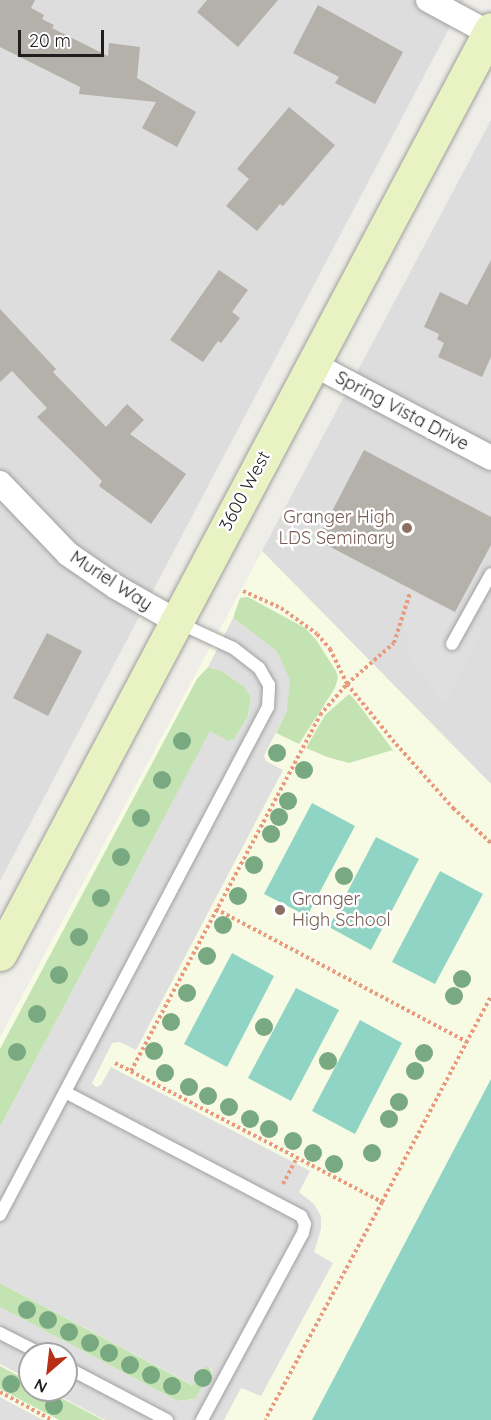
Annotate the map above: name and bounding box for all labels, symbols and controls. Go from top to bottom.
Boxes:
scale bar [21,18,106,56]
text: 20 m [29,29,71,52]
street label: Spring Vista Drive [332,367,472,455]
street label: 3600 West [215,447,275,535]
place label: Granger High LDS Seminary [278,507,395,550]
marker: Granger High LDS Seminary [400,521,414,535]
street label: Muriel Way [66,546,156,616]
place label: Granger High School [292,889,391,932]
marker: Granger High School [273,903,287,917]
north arrow [18,1342,78,1402]
text: N [31,1375,50,1398]

